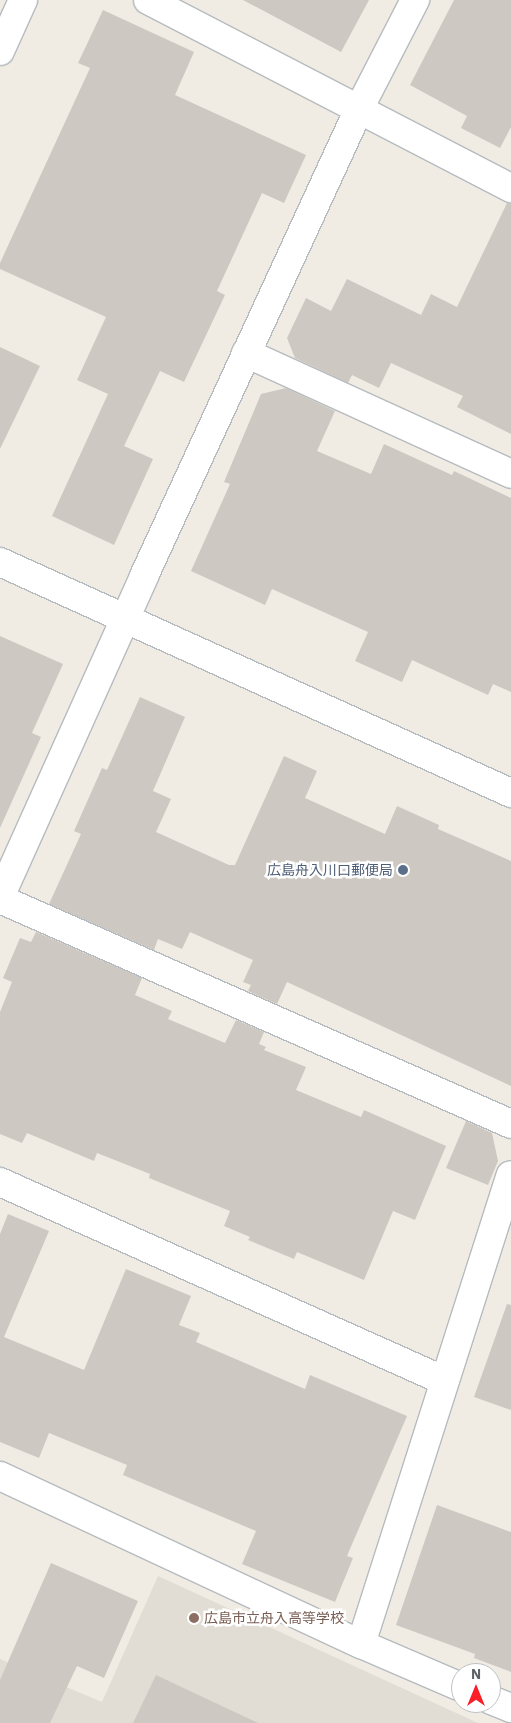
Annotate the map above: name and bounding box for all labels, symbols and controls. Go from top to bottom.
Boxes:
place label: 広島舟入川口郵便局 [267,862,393,878]
marker: 広島舟入川口郵便局 [397,864,409,876]
place label: 広島市立舟入高等学校 [204,1610,344,1626]
marker: 広島市立舟入高等学校 [188,1612,200,1624]
north arrow [451,1663,501,1713]
text: N [471,1665,481,1683]

